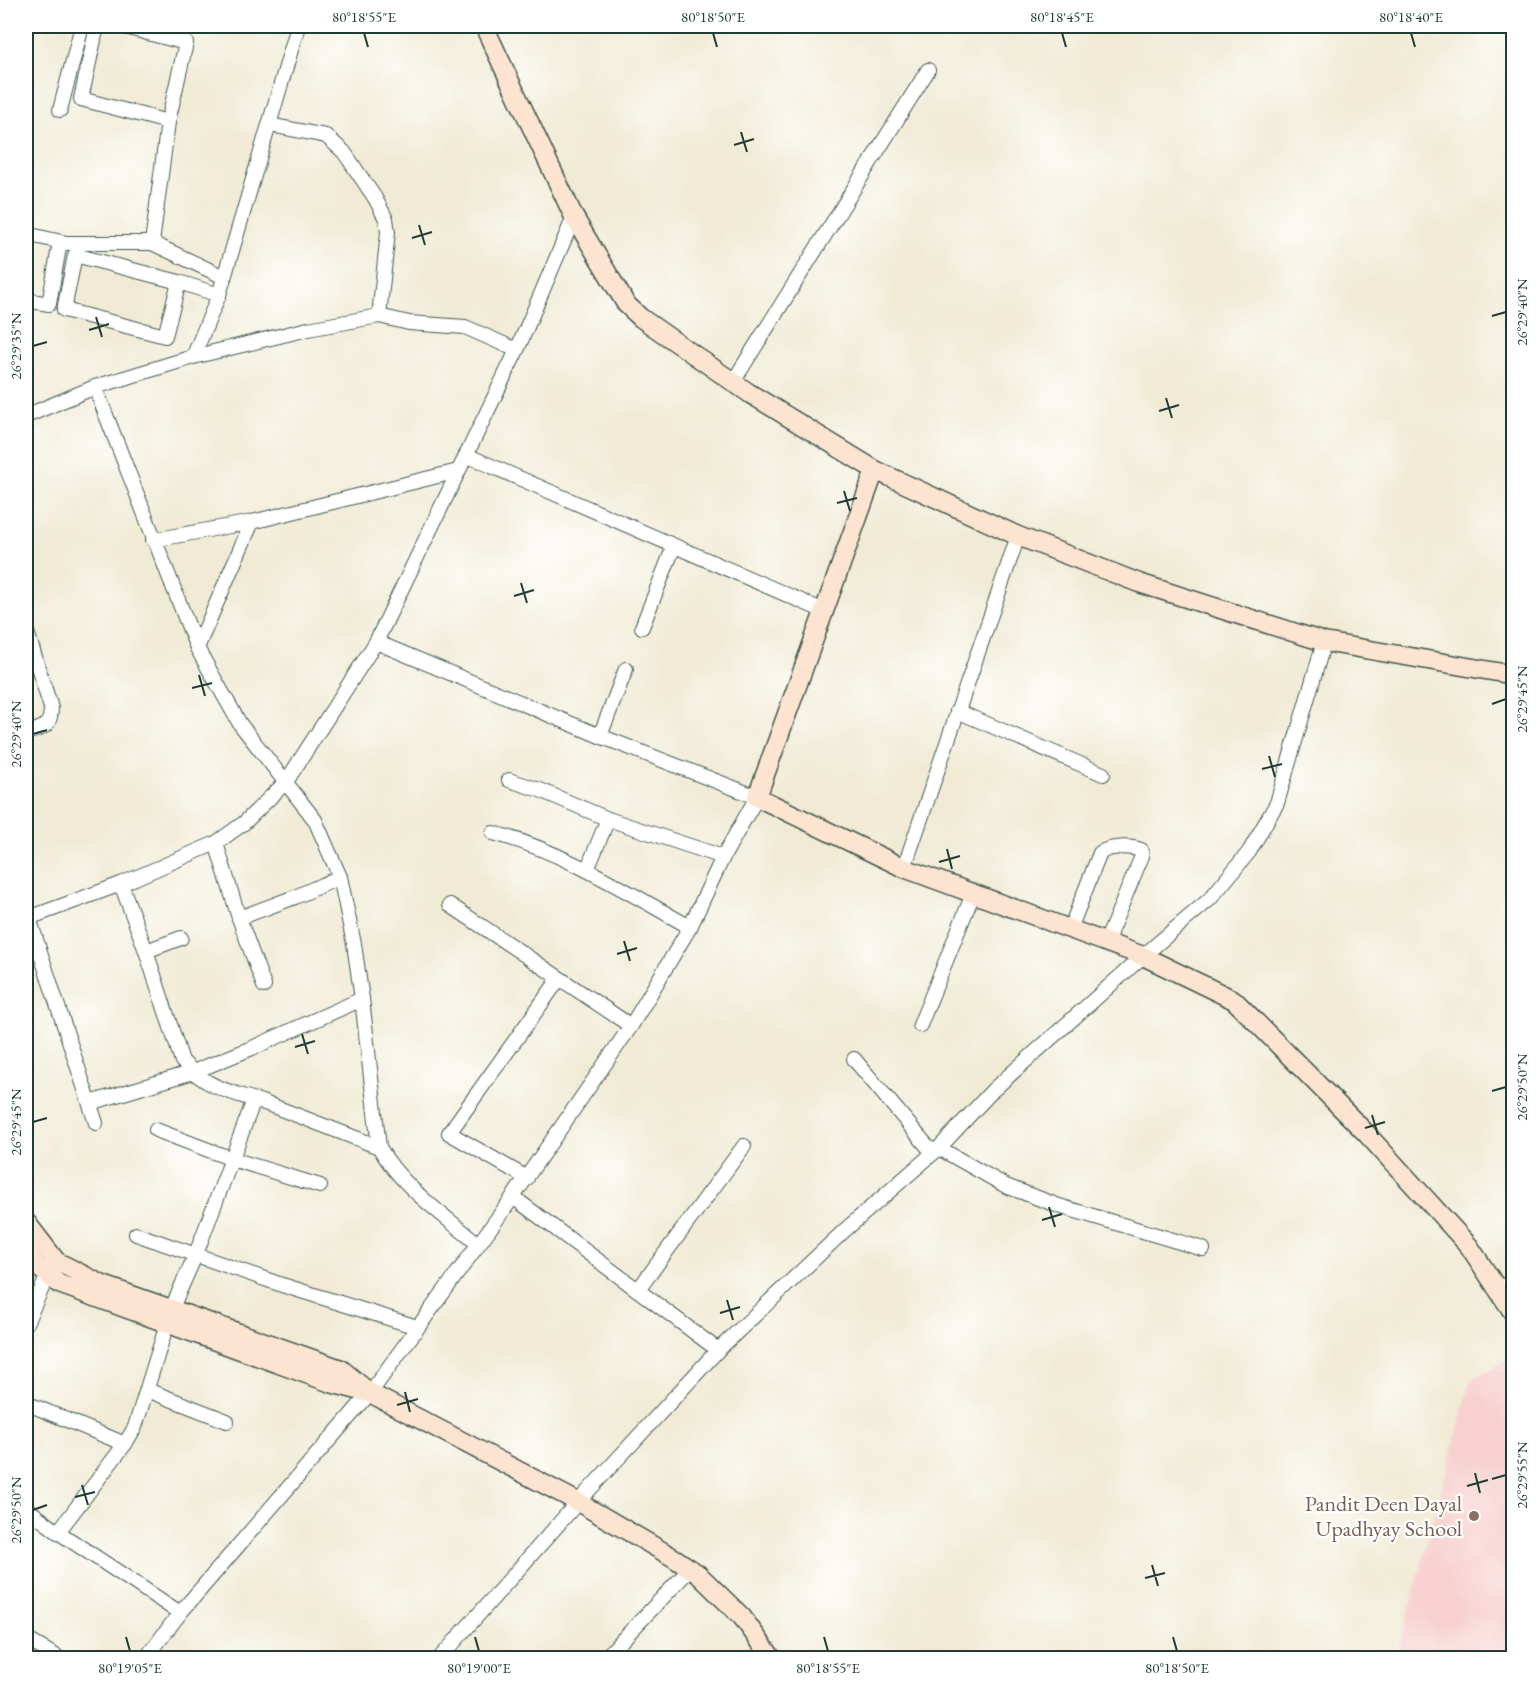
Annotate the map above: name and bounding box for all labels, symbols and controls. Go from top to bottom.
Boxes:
text: 80°18'55"E [332,7,397,26]
text: 80°18'50"E [681,7,746,26]
text: 80°18'45"E [1030,7,1095,26]
text: 80°18'40"E [1379,7,1444,26]
text: 26°29'40"N [1512,278,1531,346]
text: 26°29'35"N [6,312,25,380]
text: 26°29'45"N [1512,665,1531,733]
text: 26°29'40"N [6,700,25,768]
text: 26°29'50"N [1512,1053,1531,1121]
text: 26°29'45"N [6,1088,25,1156]
text: 26°29'55"N [1512,1441,1531,1509]
text: 26°29'50"N [6,1476,25,1544]
place label: Pandit Deen Dayal Upadhyay School [1305,1489,1462,1543]
marker: Pandit Deen Dayal Upadhyay School [1467,1509,1481,1523]
text: 80°19'05"E [98,1658,163,1677]
text: 80°19'00"E [447,1658,512,1677]
text: 80°18'55"E [796,1658,861,1677]
text: 80°18'50"E [1145,1658,1210,1677]

